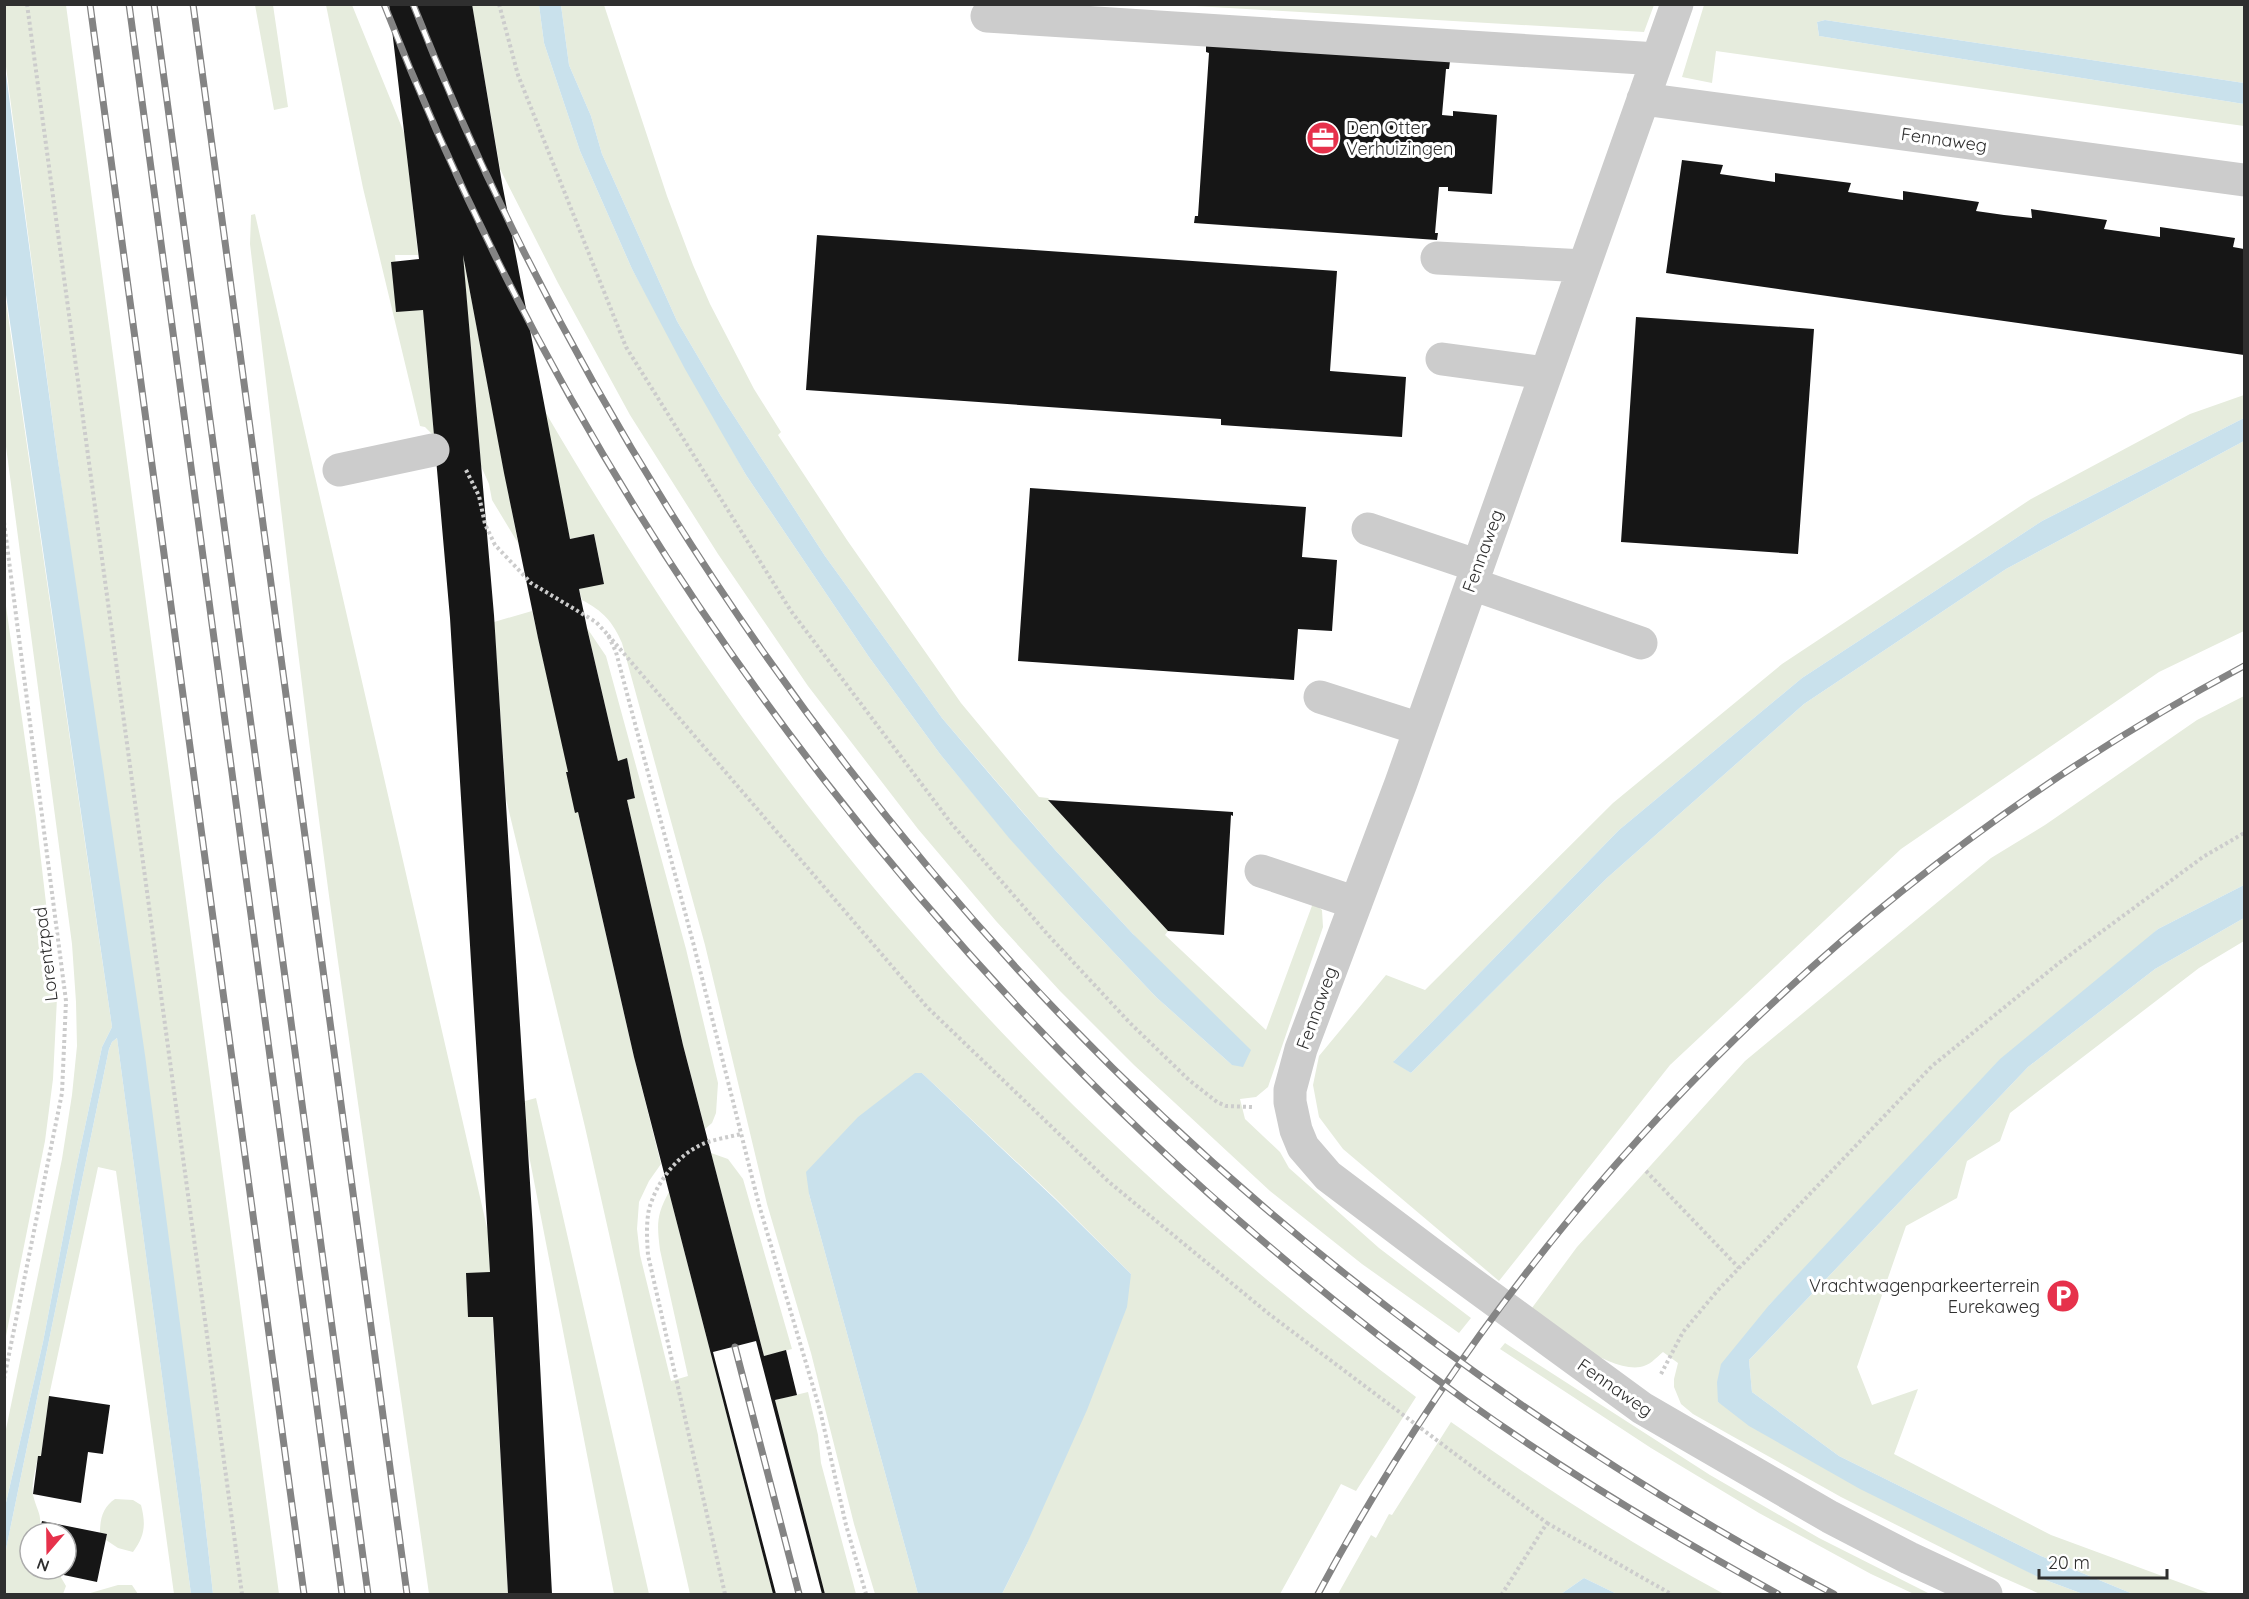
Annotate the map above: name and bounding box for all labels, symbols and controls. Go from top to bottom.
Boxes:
place label: Den Otter Verhuizingen [1346,116,1453,160]
office icon: Den Otter Verhuizingen [1305,120,1341,156]
street label: Fennaweg [1900,122,1989,157]
street label: Fennaweg [1457,506,1508,595]
street label: Lorentzpad [28,906,63,1003]
street label: Fennaweg [1291,963,1342,1052]
place label: Vrachtwagenparkeerterrein Eurekaweg [1809,1274,2040,1318]
parking icon: Vrachtwagenparkeerterrein Eurekaweg [2045,1278,2081,1314]
street label: Fennaweg [1573,1353,1657,1422]
north arrow [18,1521,78,1581]
scale bar [2039,1542,2166,1580]
text: 20 m [2048,1551,2090,1574]
text: N [34,1554,52,1577]

